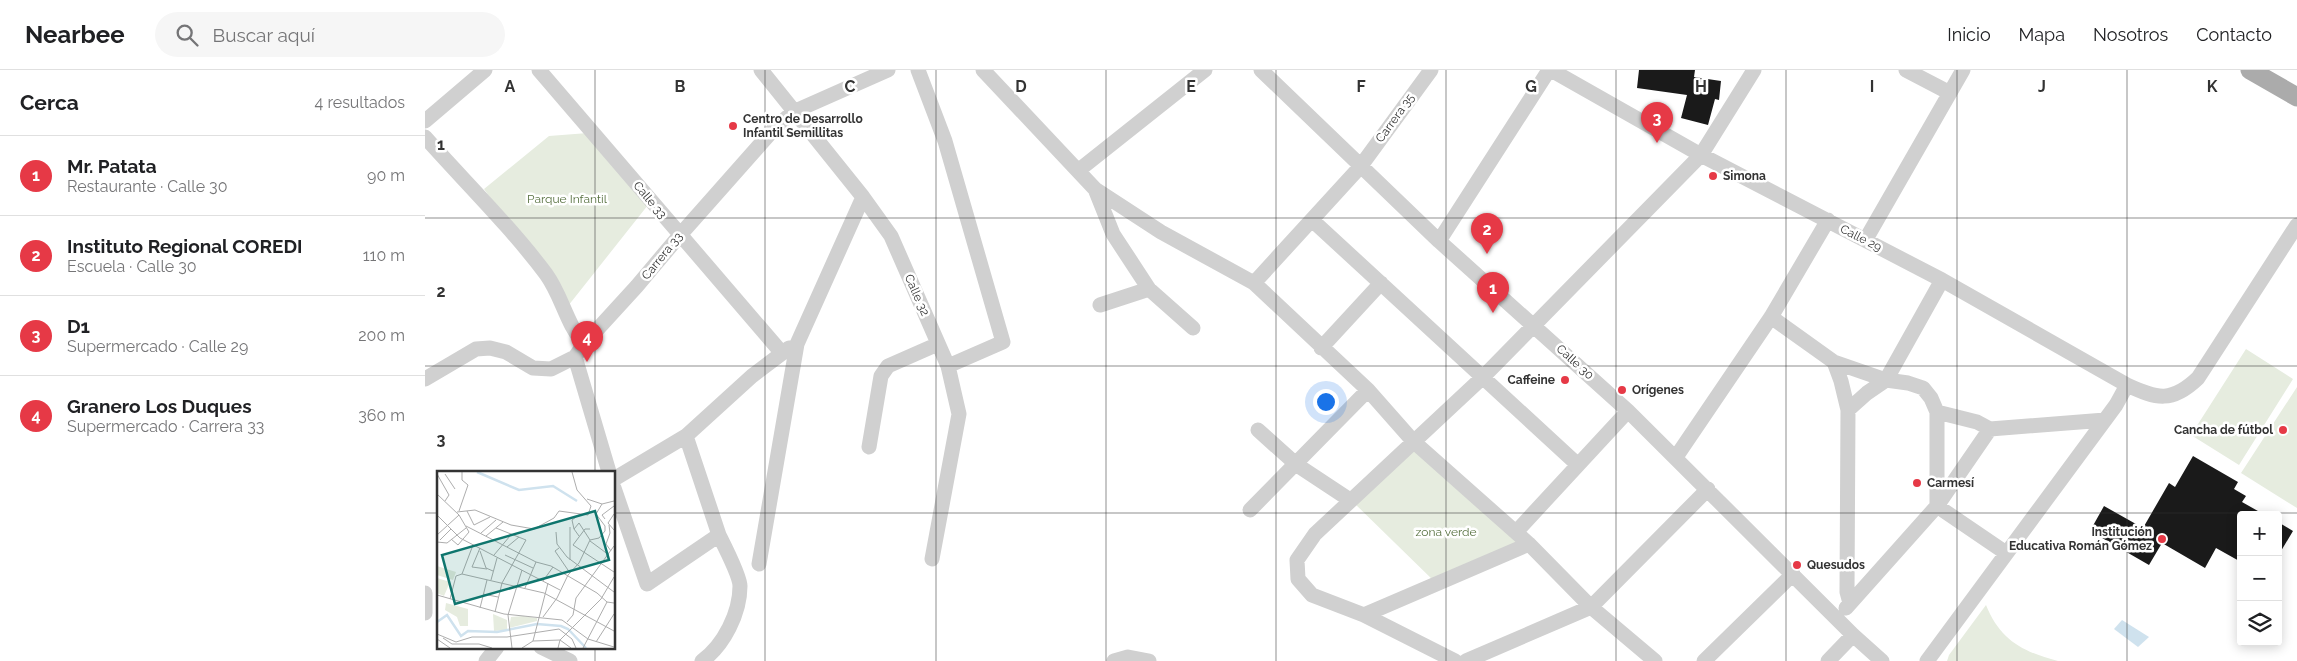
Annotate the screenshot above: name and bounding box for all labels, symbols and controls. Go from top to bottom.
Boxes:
search box [155,12,505,57]
text: Nearbee [25,20,125,49]
icon: search [173,21,201,49]
text: Buscar aquí [213,24,315,46]
text: Inicio [1947,24,1991,45]
text: Mapa [2019,24,2065,45]
text: Nosotros [2093,24,2168,45]
text: Contacto [2196,24,2272,45]
text: A [505,77,516,96]
text: B [675,77,686,96]
text: C [845,77,856,96]
text: D [1015,77,1027,96]
text: E [1186,77,1196,96]
text: F [1356,77,1366,96]
text: G [1525,77,1537,96]
text: H [1695,77,1707,96]
text: I [1870,77,1874,96]
text: J [2038,77,2046,96]
text: K [2207,77,2218,96]
text: Cerca [20,90,79,115]
street label: Carrera 35 [1373,91,1418,145]
text: 4 resultados [315,93,405,112]
pin: 3 [1641,102,1673,143]
place label: Centro de Desarrollo Infantil Semillitas [743,112,863,140]
marker: Centro de Desarrollo Infantil Semillitas [727,120,739,132]
text: 1 [437,135,445,154]
text: Mr. Patata [67,155,157,177]
text: 1 [32,166,40,185]
text: 90 m [367,166,405,185]
place label: Simona [1723,169,1766,183]
marker: Simona [1707,170,1719,182]
text: Restaurante · Calle 30 [67,177,227,196]
street label: Calle 33 [630,179,670,221]
park label: Parque Infantil [527,192,608,206]
pin: 2 [1471,213,1503,254]
street label: Calle 29 [1838,222,1884,254]
street label: Carrera 33 [639,230,685,282]
text: Instituto Regional COREDI [67,235,302,257]
text: 2 [31,246,41,265]
text: 110 m [363,246,405,265]
text: Escuela · Calle 30 [67,257,197,276]
street label: Calle 32 [902,272,932,318]
pin: 1 [1477,272,1509,313]
text: 2 [436,282,446,301]
text: D1 [67,315,90,337]
pin: 4 [571,321,603,362]
text: 3 [32,326,40,345]
text: 200 m [358,326,405,345]
text: Supermercado · Calle 29 [67,337,248,356]
street label: Calle 30 [1554,342,1596,382]
place label: Caffeine [1508,373,1555,387]
marker: Caffeine [1559,374,1571,386]
place label: Orígenes [1632,383,1684,397]
marker: Orígenes [1616,384,1628,396]
your location [1313,389,1339,415]
text: Granero Los Duques [67,395,252,417]
text: 4 [31,406,41,425]
text: 360 m [358,406,405,425]
text: Supermercado · Carrera 33 [67,417,264,436]
place label: Cancha de fútbol [2174,423,2273,437]
marker: Cancha de fútbol [2277,424,2289,436]
text: 3 [437,430,446,449]
inset map [437,471,615,648]
place label: Carmesí [1927,476,1975,490]
marker: Carmesí [1911,477,1923,489]
map controls [2237,511,2282,646]
button: + [2237,511,2282,556]
park label: zona verde [1416,525,1476,539]
place label: Institución Educativa Román Gómez [2009,525,2152,553]
marker: Institución Educativa Román Gómez [2156,533,2168,545]
button: − [2237,556,2282,601]
place label: Quesudos [1807,558,1865,572]
marker: Quesudos [1791,559,1803,571]
button: layers [2237,601,2282,646]

